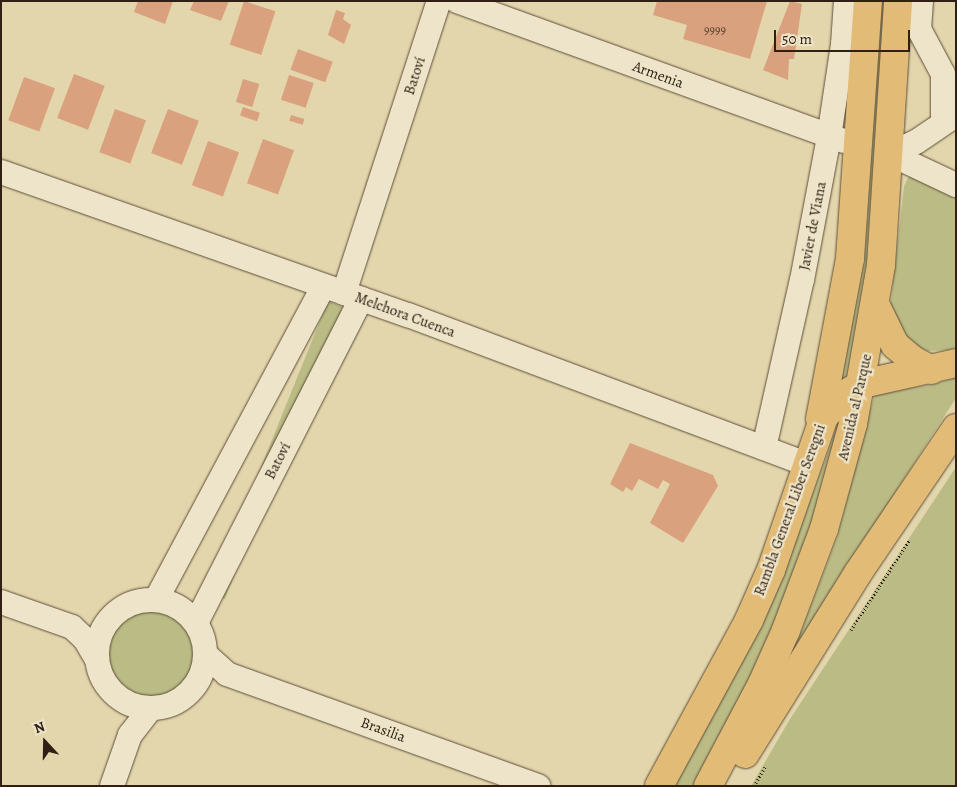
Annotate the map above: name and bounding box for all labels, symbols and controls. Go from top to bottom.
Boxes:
scale bar [777,20,913,52]
house number: 9999 [704,24,726,38]
text: 50 m [782,29,812,49]
street label: Batoví [400,55,430,97]
street label: Armenia [630,58,686,92]
street label: Javier de Viana [796,180,830,272]
street label: Melchora Cuenca [352,288,458,342]
street label: Avenida al Parque [834,352,876,462]
street label: Rambla General Liber Seregni [750,422,830,598]
street label: Batoví [261,440,295,482]
street label: Brasilia [358,714,408,746]
north arrow [20,717,70,767]
text: N [31,717,48,738]

